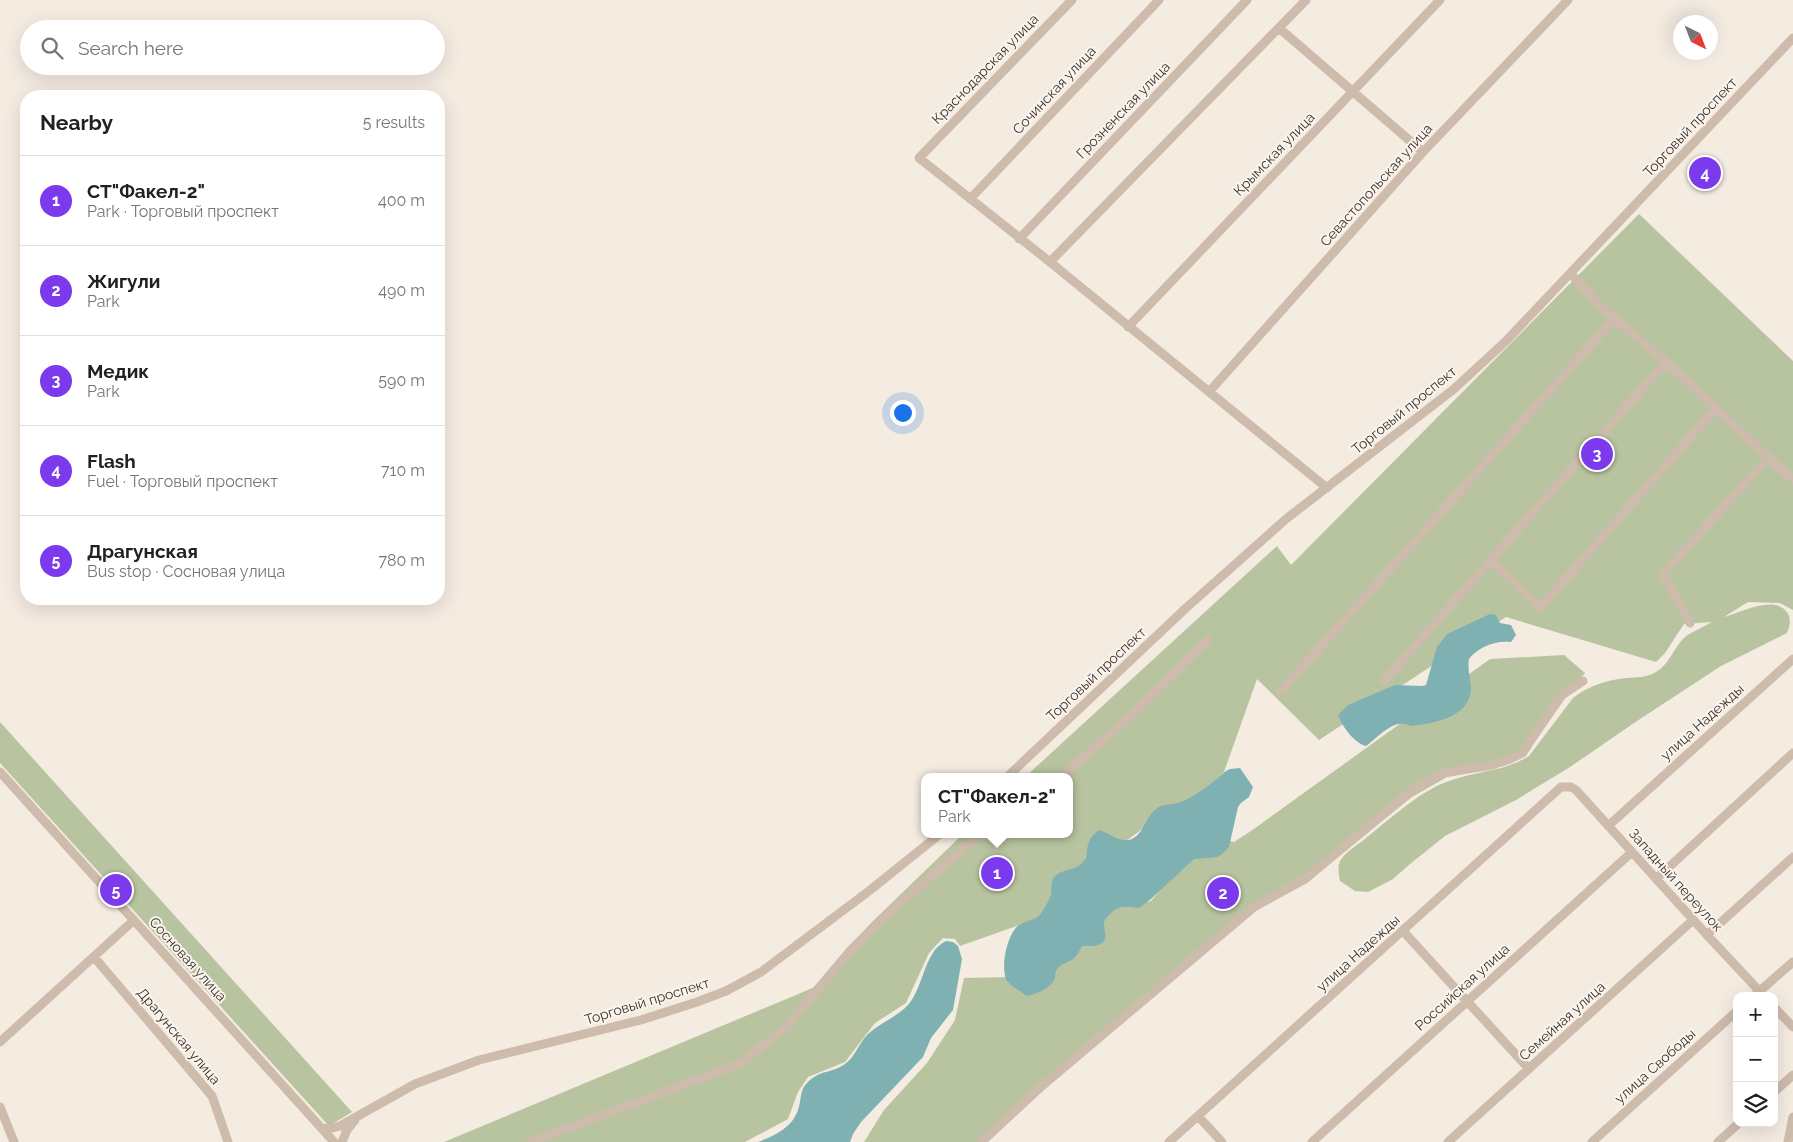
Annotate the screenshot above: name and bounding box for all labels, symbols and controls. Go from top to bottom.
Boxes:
street label: Краснодарская улица [928,11,1042,127]
north arrow [1673,15,1718,60]
search box [20,20,445,75]
icon: search [38,34,66,62]
text: Search here [78,37,184,59]
street label: Сочинская улица [1009,43,1099,137]
street label: Грозненская улица [1073,58,1173,162]
street label: Торговый проспект [1640,74,1740,180]
street label: Крымская улица [1230,109,1318,199]
text: Nearby [40,110,113,135]
text: 5 results [363,113,425,132]
street label: Севастопольская улица [1317,120,1435,250]
pin: 4 [1689,154,1721,192]
text: СТ"Факел-2" [87,180,205,202]
text: 1 [52,191,60,210]
text: 400 m [378,191,425,210]
text: Park · Торговый проспект [87,202,279,221]
text: Жигули [87,270,160,292]
text: 2 [51,281,61,300]
text: 490 m [378,281,425,300]
text: Park [87,292,120,311]
text: Медик [87,360,149,382]
street label: Торговый проспект [1349,363,1460,457]
text: 3 [52,371,60,390]
text: 590 m [378,371,425,390]
text: Park [87,382,120,401]
your location [890,400,916,426]
pin: 3 [1581,435,1613,473]
text: Flash [87,450,136,472]
text: 4 [51,461,61,480]
text: 710 m [381,461,425,480]
text: Fuel · Торговый проспект [87,472,278,491]
text: Драгунская [87,540,198,562]
text: 5 [52,551,60,570]
text: 780 m [378,551,425,570]
text: Bus stop · Сосновая улица [87,562,285,581]
street label: Торговый проспект [1043,624,1149,724]
street label: улица Надежды [1657,681,1747,763]
popup [921,773,1073,838]
text: СТ"Факел-2" [938,785,1056,807]
text: Park [938,807,971,826]
street label: Западный переулок [1626,825,1726,935]
pin: 1 [981,854,1013,892]
pin: 5 [100,871,132,909]
pin: 2 [1207,874,1239,912]
street label: улица Надежды [1313,912,1403,994]
street label: Сосновая улица [146,914,230,1004]
street label: Российская улица [1411,940,1513,1034]
street label: Торговый проспект [583,974,712,1028]
street label: Семейная улица [1516,978,1608,1064]
street label: Драгунская улица [134,985,224,1087]
map controls [1733,992,1778,1127]
button: + [1733,992,1778,1037]
street label: улица Свободы [1611,1026,1699,1106]
button: − [1733,1037,1778,1082]
button: layers [1733,1082,1778,1127]

